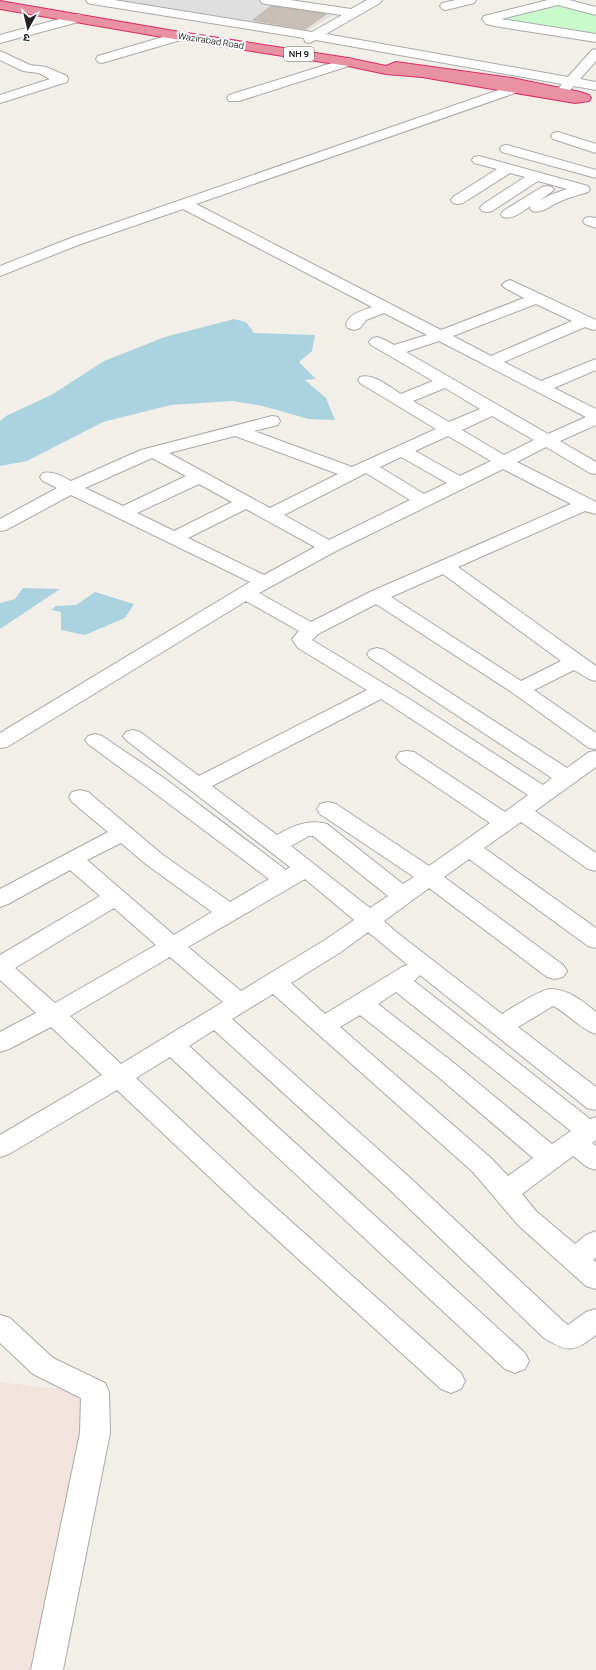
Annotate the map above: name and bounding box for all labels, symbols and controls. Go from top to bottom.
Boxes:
north arrow [8,8,48,48]
street label: Wazirabad Road [177,29,245,52]
text: उ [22,30,31,46]
road number: NH 9 [284,47,314,61]

